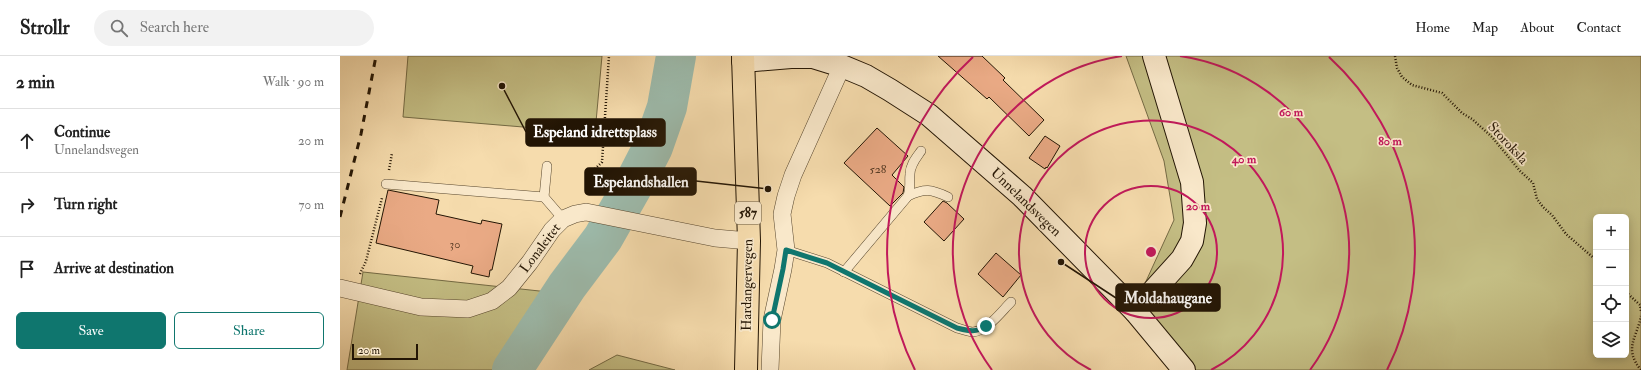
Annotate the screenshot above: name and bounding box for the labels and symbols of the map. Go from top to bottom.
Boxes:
text: 60 m [1279,105,1304,120]
street label: Storoksla [1484,118,1532,168]
callout: Espeland idrettsplass [526,119,665,146]
text: Espeland idrettsplass [533,123,657,143]
text: 80 m [1378,134,1402,149]
text: 40 m [1231,152,1257,167]
house number: 528 [870,162,887,177]
street label: Unnelandsvegen [987,164,1065,240]
callout: Espelandshallen [585,168,696,195]
text: Espelandshallen [593,173,689,193]
text: 20 m [1186,199,1211,214]
road number: 587 [735,202,761,224]
street label: Lonaleitet [516,219,564,276]
house number: 30 [450,237,460,252]
street label: Hardangervegen [738,239,756,331]
centre of rings [1144,245,1158,259]
callout: Moldahaugane [1116,284,1220,311]
text: Moldahaugane [1123,289,1213,309]
route start [763,311,781,329]
route end [977,317,995,335]
scale bar [352,342,418,361]

